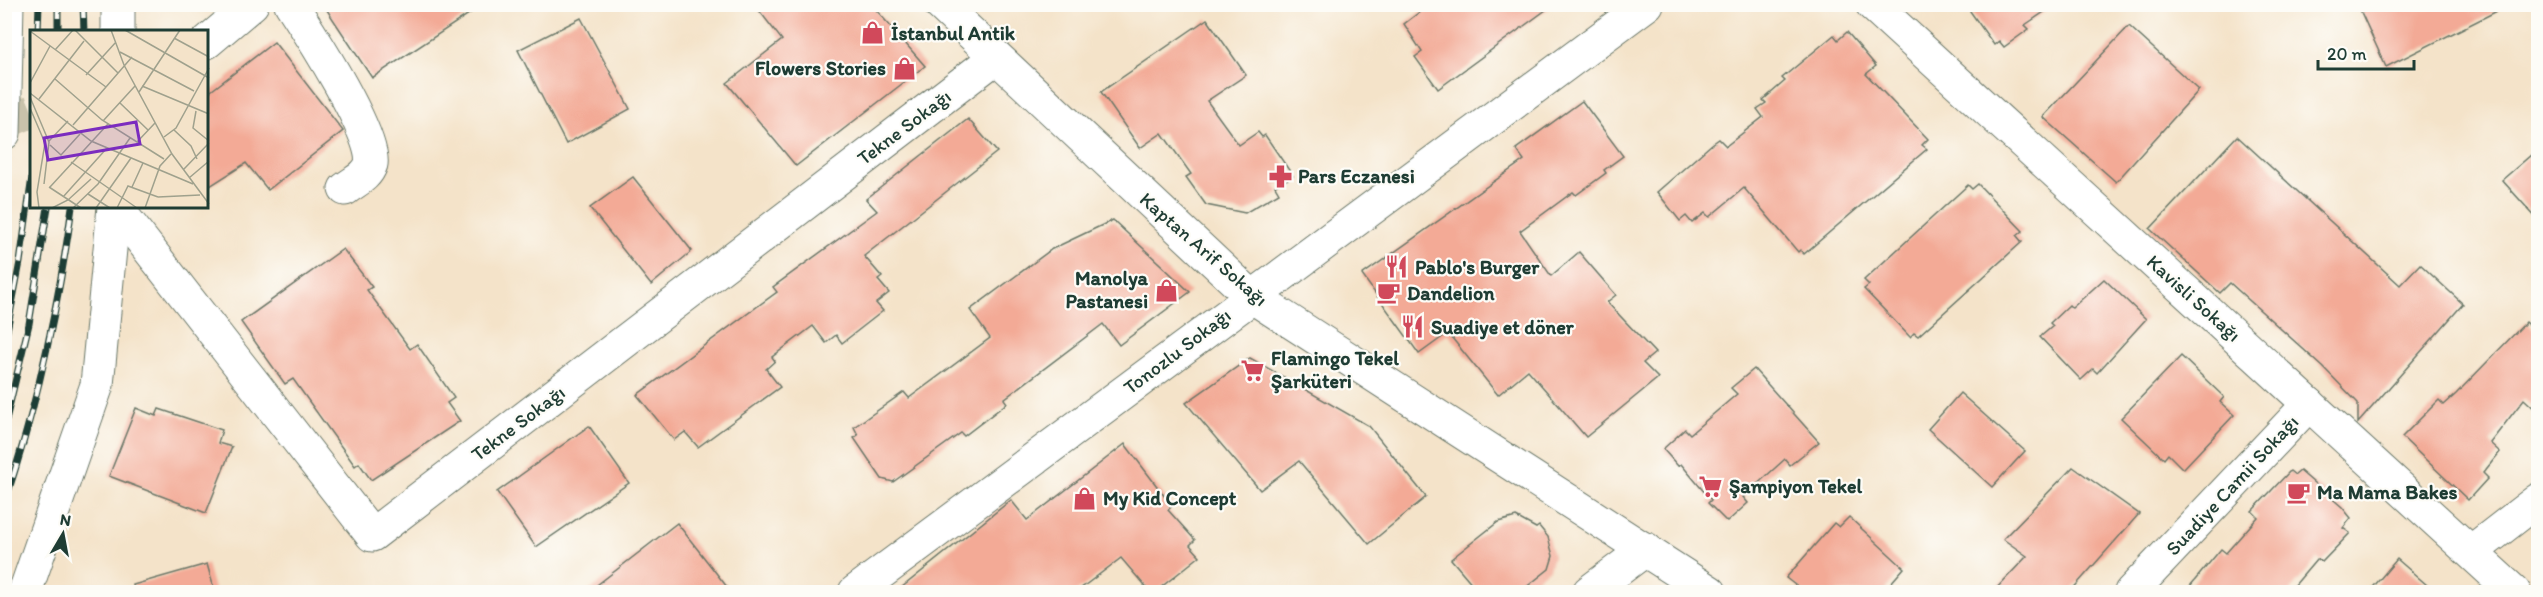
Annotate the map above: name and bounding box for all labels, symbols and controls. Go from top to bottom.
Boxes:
shop icon: İstanbul Antik [860,20,886,46]
place label: İstanbul Antik [891,21,1016,45]
inset map [30,30,208,208]
scale bar [2318,33,2414,71]
text: 20 m [2327,43,2367,65]
shop icon: Flowers Stories [891,55,917,81]
place label: Flowers Stories [755,56,886,80]
street label: Tekne Sokağı [852,84,956,170]
pharmacy icon: Pars Eczanesi [1267,163,1293,189]
place label: Pars Eczanesi [1298,164,1415,188]
street label: Kaptan Arif Sokağı [1135,187,1273,311]
street label: Kavisli Sokağı [2142,249,2246,347]
restaurant icon: Pablo's Burger [1384,254,1410,280]
place label: Pablo's Burger [1415,255,1540,280]
place label: Manolya Pastanesi [1066,266,1149,313]
shop icon: Manolya Pastanesi [1153,277,1179,303]
cafe icon: Dandelion [1376,280,1402,306]
place label: Dandelion [1407,281,1495,305]
street label: Tonozlu Sokağı [1119,303,1235,399]
restaurant icon: Suadiye et döner [1400,314,1426,340]
place label: Suadiye et döner [1431,315,1575,340]
place label: Flamingo Tekel Şarküteri [1271,346,1399,394]
supermarket icon: Flamingo Tekel Şarküteri [1240,357,1266,383]
street label: Tekne Sokağı [466,380,570,466]
street label: Suadiye Camii Sokağı [2161,410,2303,560]
supermarket icon: Şampiyon Tekel [1698,473,1724,499]
place label: Şampiyon Tekel [1729,474,1862,499]
cafe icon: Ma Mama Bakes [2286,479,2312,505]
place label: Ma Mama Bakes [2317,480,2458,504]
shop icon: My Kid Concept [1072,485,1098,511]
place label: My Kid Concept [1103,486,1237,511]
north arrow [33,504,93,564]
text: N [59,509,72,530]

